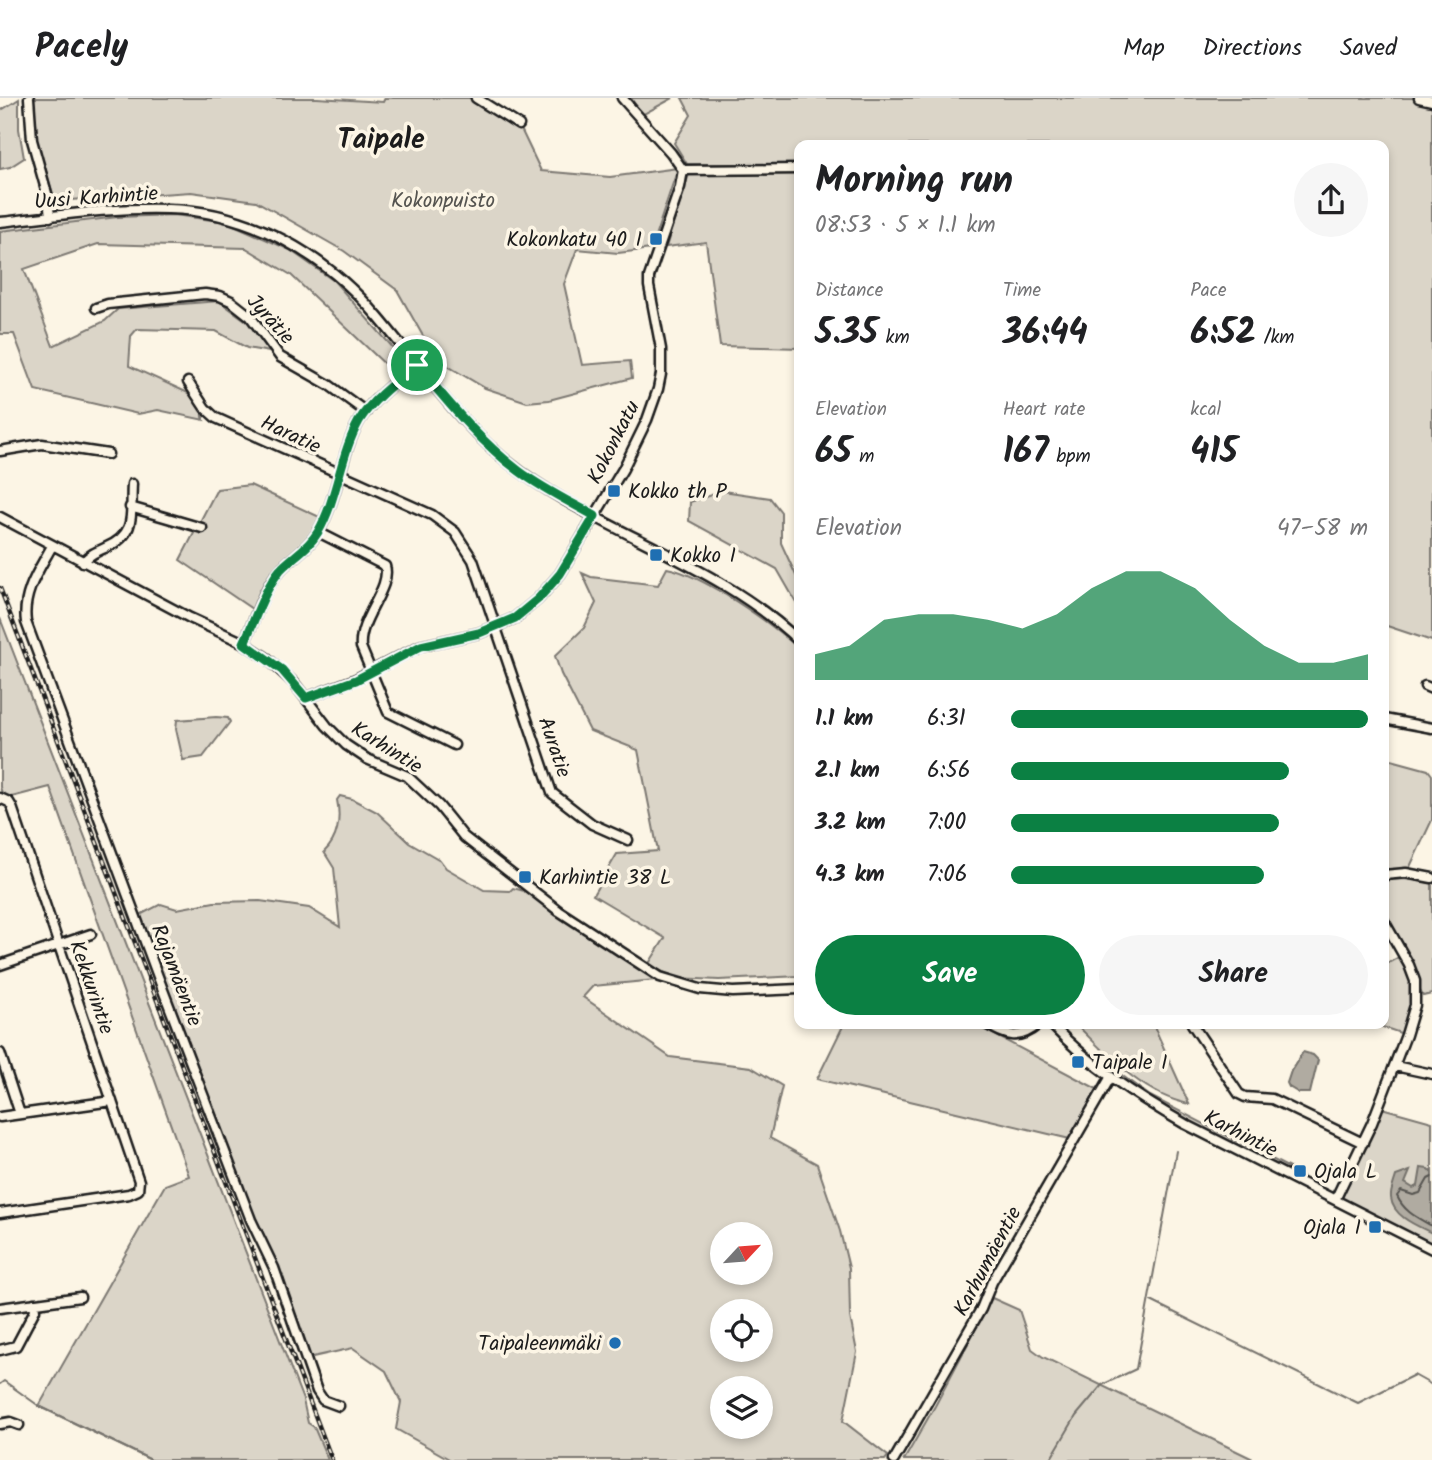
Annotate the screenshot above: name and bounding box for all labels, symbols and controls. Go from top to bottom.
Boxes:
text: Pacely [35,22,128,75]
text: Map [1123,29,1165,68]
text: Directions [1203,29,1302,68]
text: Saved [1340,29,1397,68]
district label: Taipale [337,118,425,163]
text: Morning run [815,152,1013,212]
button: share [1294,163,1368,237]
street label: Uusi Karhintie [33,178,160,219]
park label: Kokonpuisto [391,185,495,218]
text: 08:53 · 5 × 1.1 km [815,208,996,244]
place label: Kokonkatu 40 I [506,224,642,257]
marker: Kokonkatu 40 I [648,231,664,247]
text: Distance [815,276,883,306]
text: Time [1003,276,1041,306]
text: Pace [1190,276,1227,306]
street label: Jyrätie [238,287,302,353]
text: 5.35 [815,306,878,362]
text: 36:44 [1003,306,1088,362]
text: 6:52 [1190,306,1256,362]
text: km [878,323,910,353]
text: /km [1256,323,1294,353]
pin [387,335,447,395]
icon: arrive [398,346,436,384]
street label: Kokonkatu [579,395,650,490]
text: Elevation [815,395,887,425]
text: Heart rate [1003,395,1085,425]
text: kcal [1190,395,1221,425]
street label: Haratie [255,407,327,464]
text: 65 [815,425,852,481]
text: 167 [1003,425,1049,481]
text: 415 [1190,425,1238,481]
text: m [852,442,874,472]
text: bpm [1049,442,1091,472]
place label: Kokko th P [628,476,727,509]
marker: Kokko th P [606,483,622,499]
text: Elevation [815,511,902,547]
text: 47–58 m [1277,511,1368,547]
place label: Kokko I [670,540,736,573]
marker: Kokko I [648,547,664,563]
text: 1.1 km [815,701,873,737]
text: 6:31 [927,701,966,737]
street label: Karhintie [344,713,429,784]
street label: Auratie [528,713,579,783]
text: 2.1 km [815,753,880,789]
text: 6:56 [927,753,971,789]
text: 3.2 km [815,805,885,841]
text: 7:00 [927,805,966,841]
text: 4.3 km [815,857,885,893]
text: 7:06 [927,857,968,893]
place label: Karhintie 38 L [539,862,671,895]
marker: Karhintie 38 L [517,869,533,885]
street label: Rajamäentie [141,920,210,1032]
button: Save [815,935,1085,1015]
button: Share [1099,935,1368,1015]
street label: Kekkurintie [59,936,122,1039]
place label: Taipale I [1092,1047,1168,1080]
marker: Taipale I [1070,1054,1086,1070]
street label: Karhintie [1198,1102,1284,1167]
place label: Ojala L [1314,1156,1377,1189]
marker: Ojala L [1292,1163,1308,1179]
street label: Karhumäentie [945,1200,1031,1323]
place label: Ojala I [1303,1212,1361,1245]
marker: Ojala I [1367,1219,1383,1235]
north arrow [710,1222,774,1284]
map controls [710,1222,773,1439]
button: locate [710,1299,773,1362]
place label: Taipaleenmäki [478,1328,602,1361]
marker: Taipaleenmäki [607,1335,623,1351]
button: layers [710,1376,773,1439]

